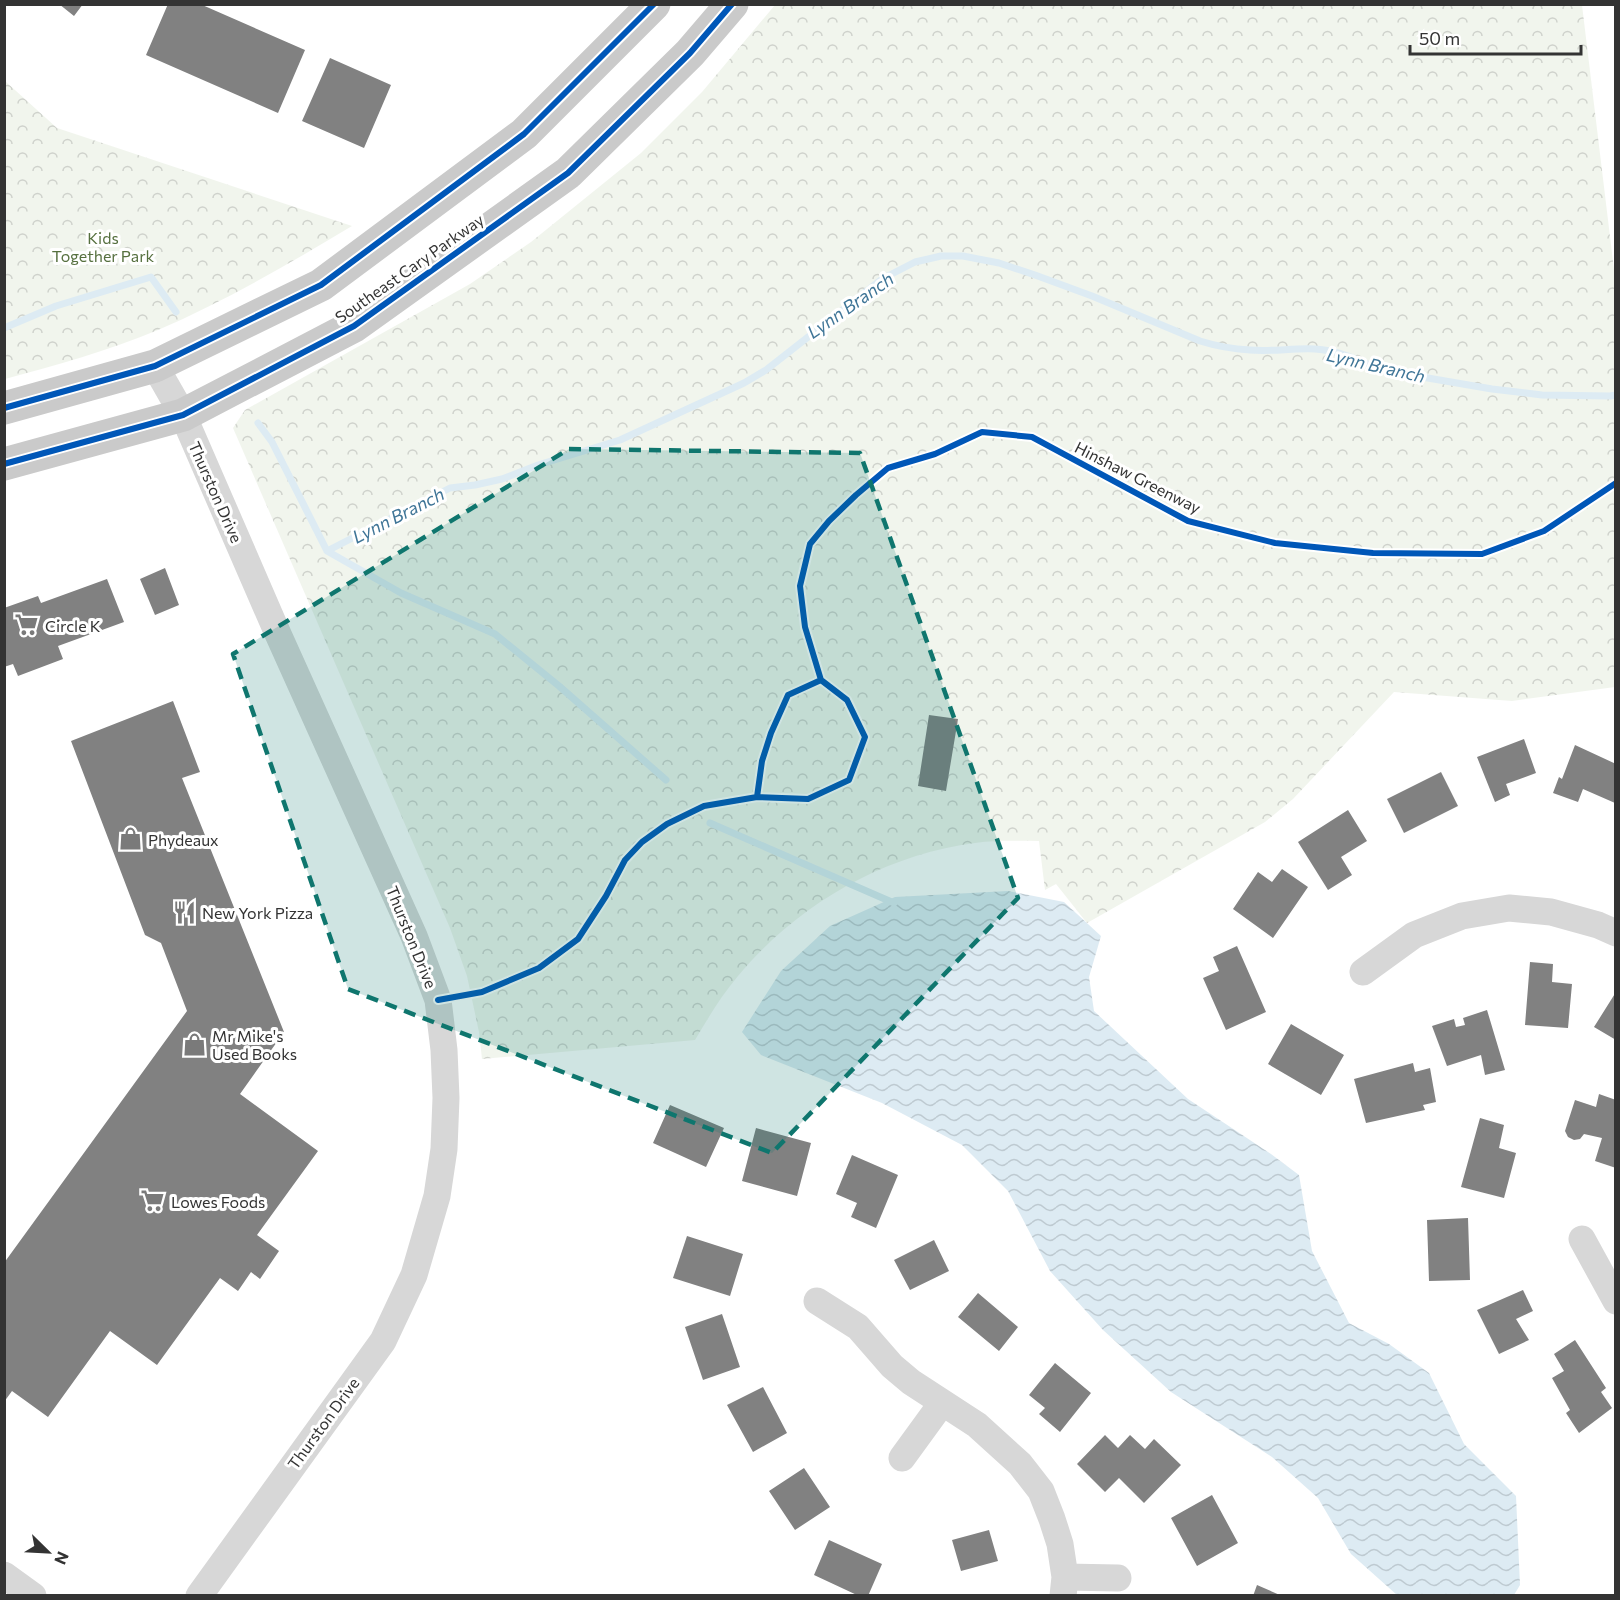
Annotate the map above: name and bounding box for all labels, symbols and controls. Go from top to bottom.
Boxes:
scale bar [1410,18,1581,56]
text: 50 m [1419,27,1460,49]
street label: Southeast Cary Parkway [331,209,487,327]
park label: Kids Together Park [52,228,155,265]
water label: Lynn Branch [803,267,897,343]
water label: Lynn Branch [1325,343,1427,387]
street label: Hinshaw Greenway [1072,437,1204,517]
street label: Thurston Drive [185,439,247,545]
water label: Lynn Branch [348,482,448,548]
supermarket icon: Circle K [14,612,40,638]
place label: Circle K [45,616,101,635]
shop icon: Phydeaux [117,826,143,852]
place label: Phydeaux [148,830,219,849]
street label: Thurston Drive [383,883,441,991]
restaurant icon: New York Pizza [171,899,197,925]
place label: New York Pizza [202,903,313,922]
place label: Mr Mike's Used Books [212,1026,297,1063]
shop icon: Mr Mike's Used Books [181,1031,207,1057]
supermarket icon: Lowes Foods [140,1188,166,1214]
place label: Lowes Foods [171,1192,265,1211]
street label: Thurston Drive [283,1373,363,1473]
north arrow [18,1522,78,1582]
text: N [51,1549,73,1568]

